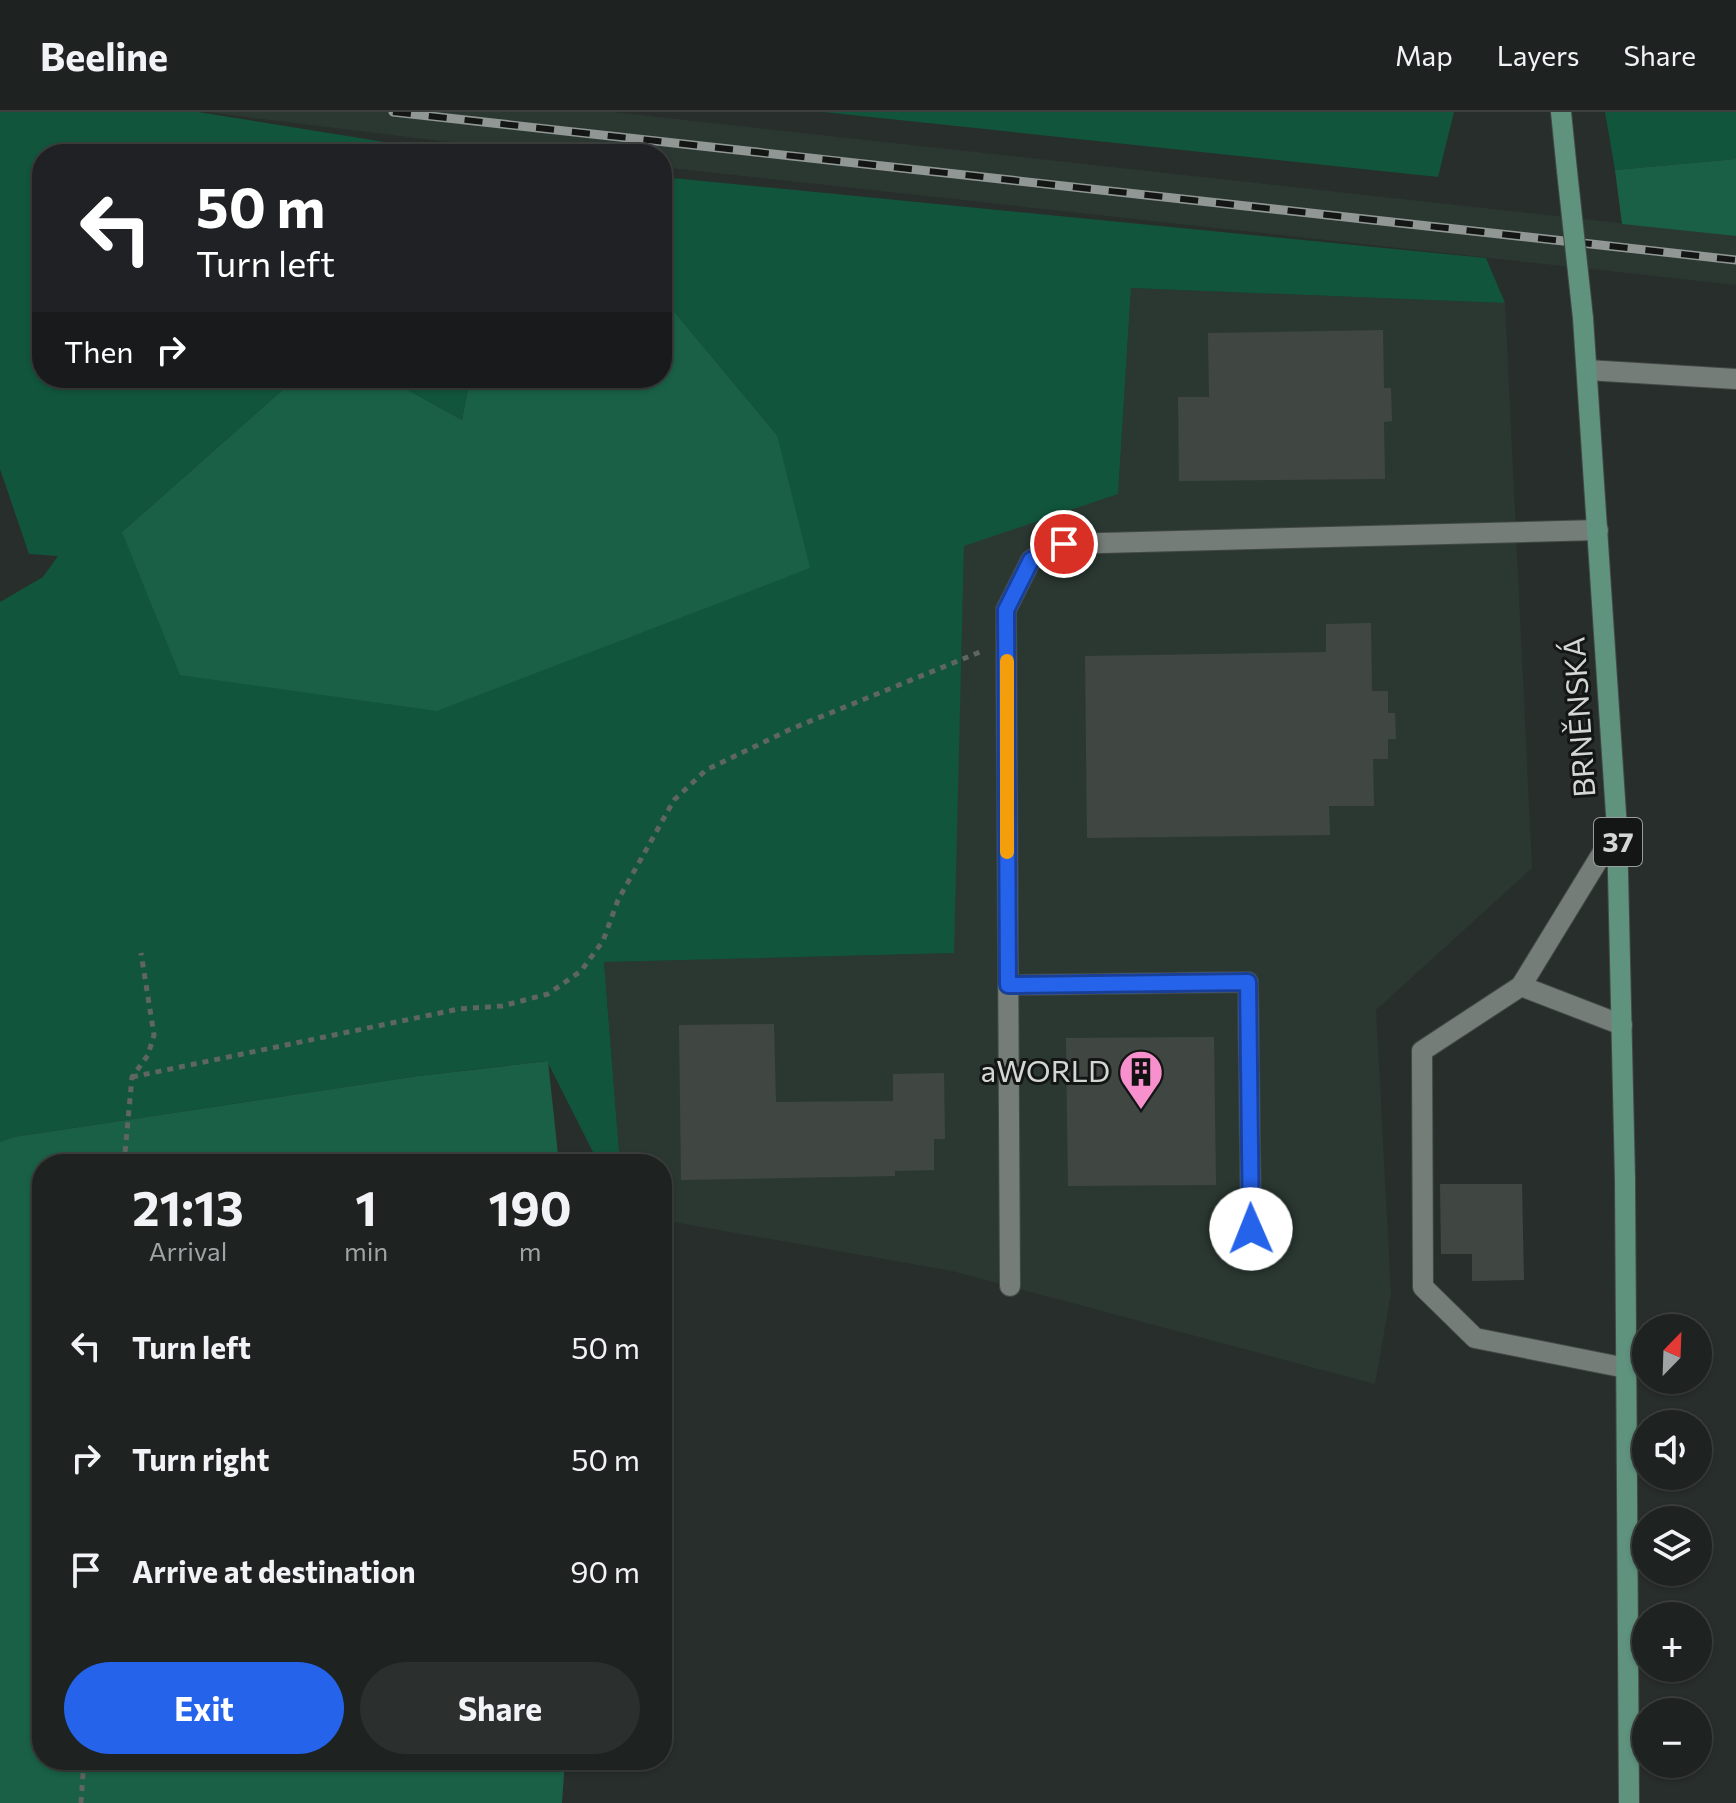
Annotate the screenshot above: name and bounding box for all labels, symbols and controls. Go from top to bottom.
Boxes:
text: Beeline [40,32,168,79]
text: Map [1395,38,1453,72]
text: Layers [1497,38,1579,72]
text: Share [1623,38,1696,72]
text: 50 m [196,171,325,240]
icon: left [64,176,168,280]
text: Turn left [196,240,335,284]
icon: right [149,328,193,372]
text: Then [64,332,133,369]
pin [1030,510,1098,578]
icon: arrive [1042,522,1086,566]
street label: BRNĚNSKÁ [1553,636,1602,799]
road number: 37 [1594,818,1642,866]
building icon: aWORLD [1117,1048,1165,1111]
place label: aWORLD [980,1051,1110,1088]
text: 21:13 [132,1177,244,1236]
text: 1 [355,1177,377,1236]
text: 190 [488,1177,572,1236]
position arrow [1209,1187,1293,1271]
text: Arrival [149,1235,227,1266]
text: min [344,1235,388,1266]
text: m [519,1235,541,1266]
north arrow [1632,1314,1712,1394]
map controls [1632,1314,1712,1778]
icon: left [64,1324,108,1368]
text: Turn left [132,1328,251,1365]
text: 50 m [571,1328,640,1365]
button: sound [1632,1410,1712,1490]
icon: right [64,1436,108,1480]
text: Turn right [132,1440,269,1477]
text: 50 m [571,1440,640,1477]
button: layers [1632,1506,1712,1586]
icon: arrive [64,1548,108,1592]
text: Arrive at destination [132,1552,416,1589]
text: 90 m [570,1552,640,1589]
button: + [1632,1602,1712,1682]
button: Exit [64,1662,344,1754]
button: Share [360,1662,640,1754]
button: − [1632,1698,1712,1778]

